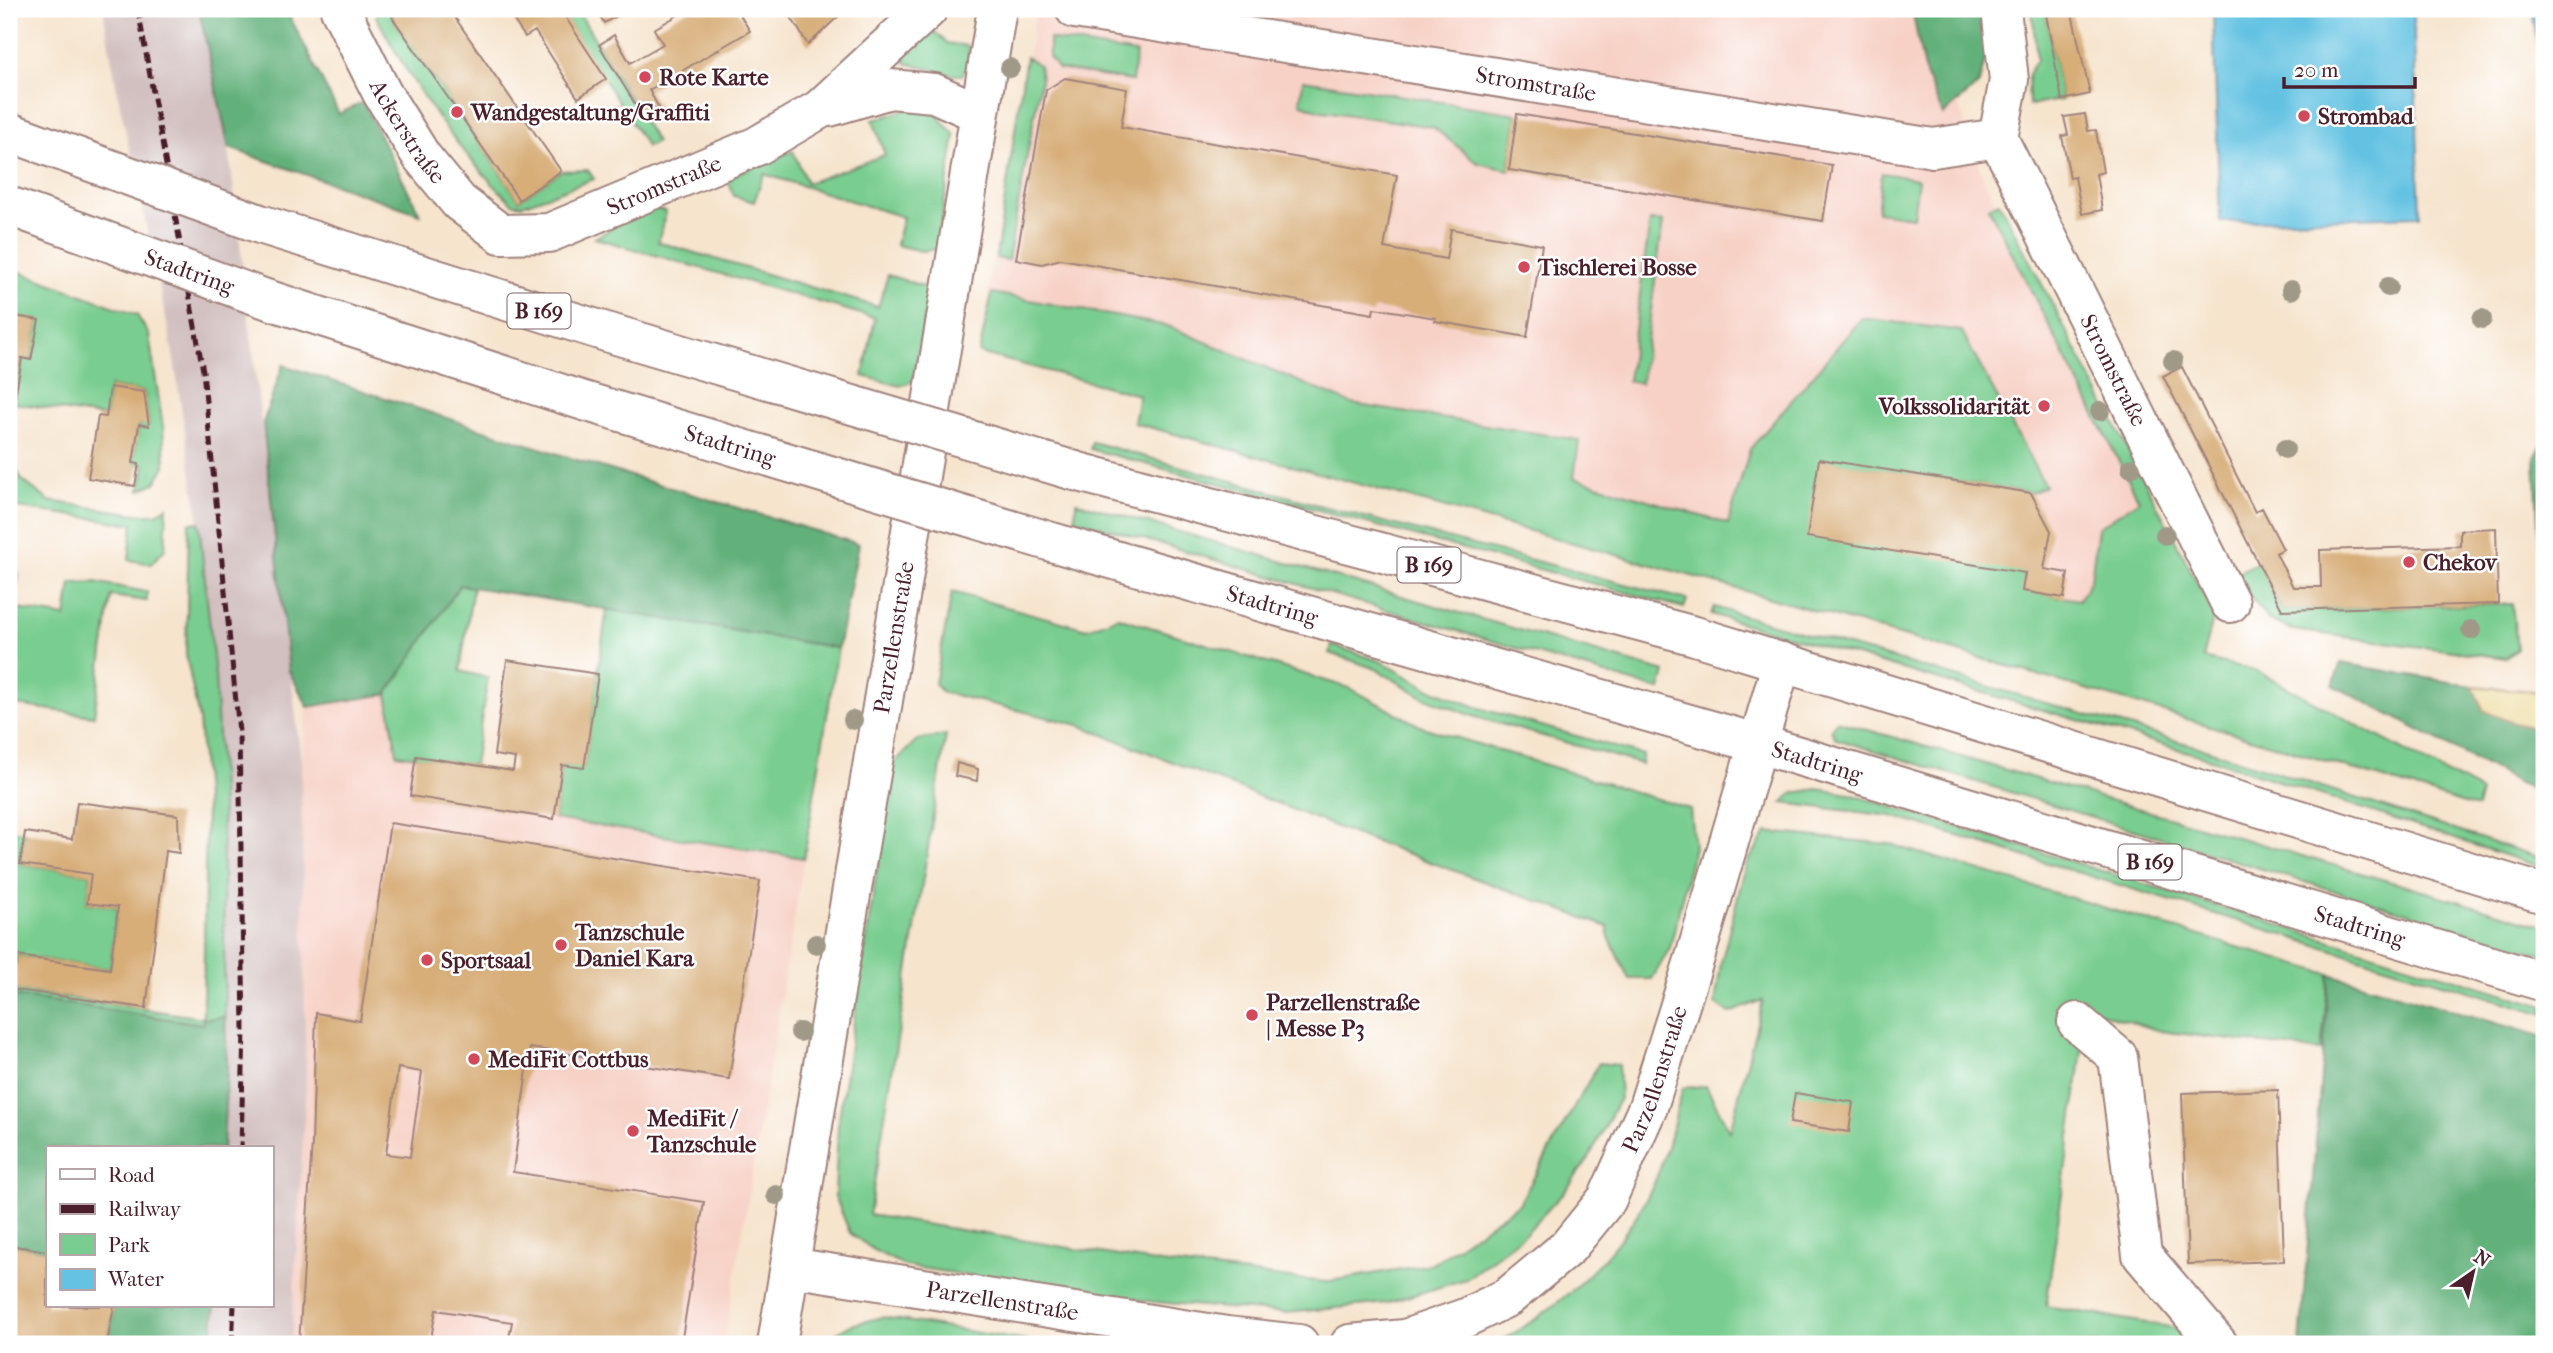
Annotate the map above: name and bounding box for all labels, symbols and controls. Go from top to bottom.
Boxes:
scale bar [2284,46,2415,90]
text: 20 m [2294,58,2339,82]
street label: Stromstraße [1474,61,1598,107]
place label: Rote Karte [659,64,769,91]
marker: Rote Karte [637,69,653,85]
street label: Ackerstraße [363,74,451,189]
place label: Wandgestaltung/Graffiti [470,99,710,126]
place label: Strombad [2318,103,2415,130]
marker: Wandgestaltung/Graffiti [449,104,465,120]
marker: Strombad [2296,108,2312,124]
street label: Stromstraße [603,149,725,221]
street label: Stadtring [141,243,239,301]
place label: Tischlerei Bosse [1537,254,1697,281]
marker: Tischlerei Bosse [1516,259,1532,275]
road number: B 169 [508,294,570,328]
street label: Stromstraße [2074,310,2153,431]
place label: Volkssolidarität [1878,393,2031,420]
marker: Volkssolidarität [2036,398,2052,414]
street label: Stadtring [681,419,780,472]
road number: B 169 [1398,548,1460,582]
place label: Chekov [2423,549,2498,576]
marker: Chekov [2401,554,2417,570]
street label: Parzellenstraße [868,559,920,716]
street label: Stadtring [1223,580,1322,632]
street label: Stadtring [1768,736,1867,789]
road number: B 169 [2118,844,2182,880]
street label: Stadtring [2311,900,2409,953]
place label: Tanzschule Daniel Kara [574,919,695,972]
marker: Tanzschule Daniel Kara [553,937,569,953]
place label: Sportsaal [441,947,532,974]
marker: Sportsaal [419,952,435,968]
place label: Parzellenstraße | Messe P3 [1266,989,1421,1042]
street label: Parzellenstraße [1616,1002,1693,1157]
marker: Parzellenstraße | Messe P3 [1244,1007,1260,1023]
place label: MediFit Cottbus [488,1046,649,1073]
marker: MediFit Cottbus [466,1051,482,1067]
place label: MediFit / Tanzschule [646,1105,757,1158]
marker: MediFit / Tanzschule [625,1123,641,1139]
legend [46,1146,273,1308]
text: Road [108,1163,155,1187]
text: Railway [108,1197,182,1221]
text: Park [108,1233,150,1257]
north arrow [2438,1238,2508,1308]
text: N [2470,1246,2495,1272]
text: Water [107,1267,164,1291]
street label: Parzellenstraße [924,1276,1080,1326]

